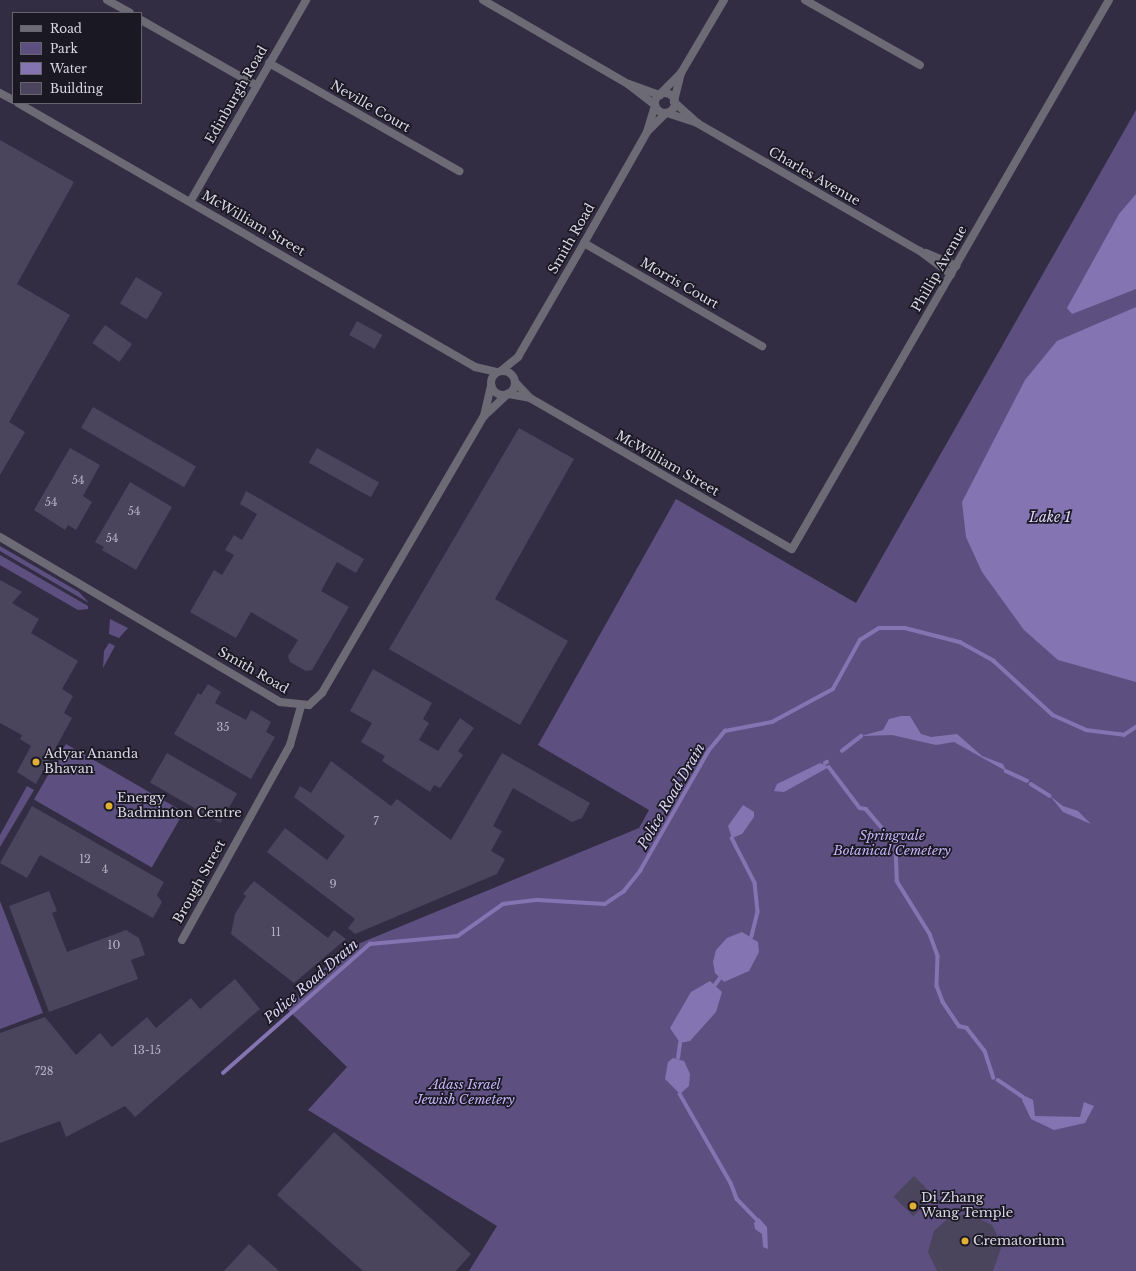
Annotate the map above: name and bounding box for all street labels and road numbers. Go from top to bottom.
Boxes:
street label: Edinburgh Road [203,43,271,147]
street label: Neville Court [327,78,413,136]
street label: Charles Avenue [765,144,863,210]
street label: McWilliam Street [199,188,307,260]
street label: Smith Road [546,201,598,277]
street label: Phillip Avenue [909,223,971,315]
street label: Morris Court [637,255,721,313]
street label: McWilliam Street [613,428,721,500]
street label: Smith Road [215,645,291,697]
street label: Brough Street [171,838,229,926]

